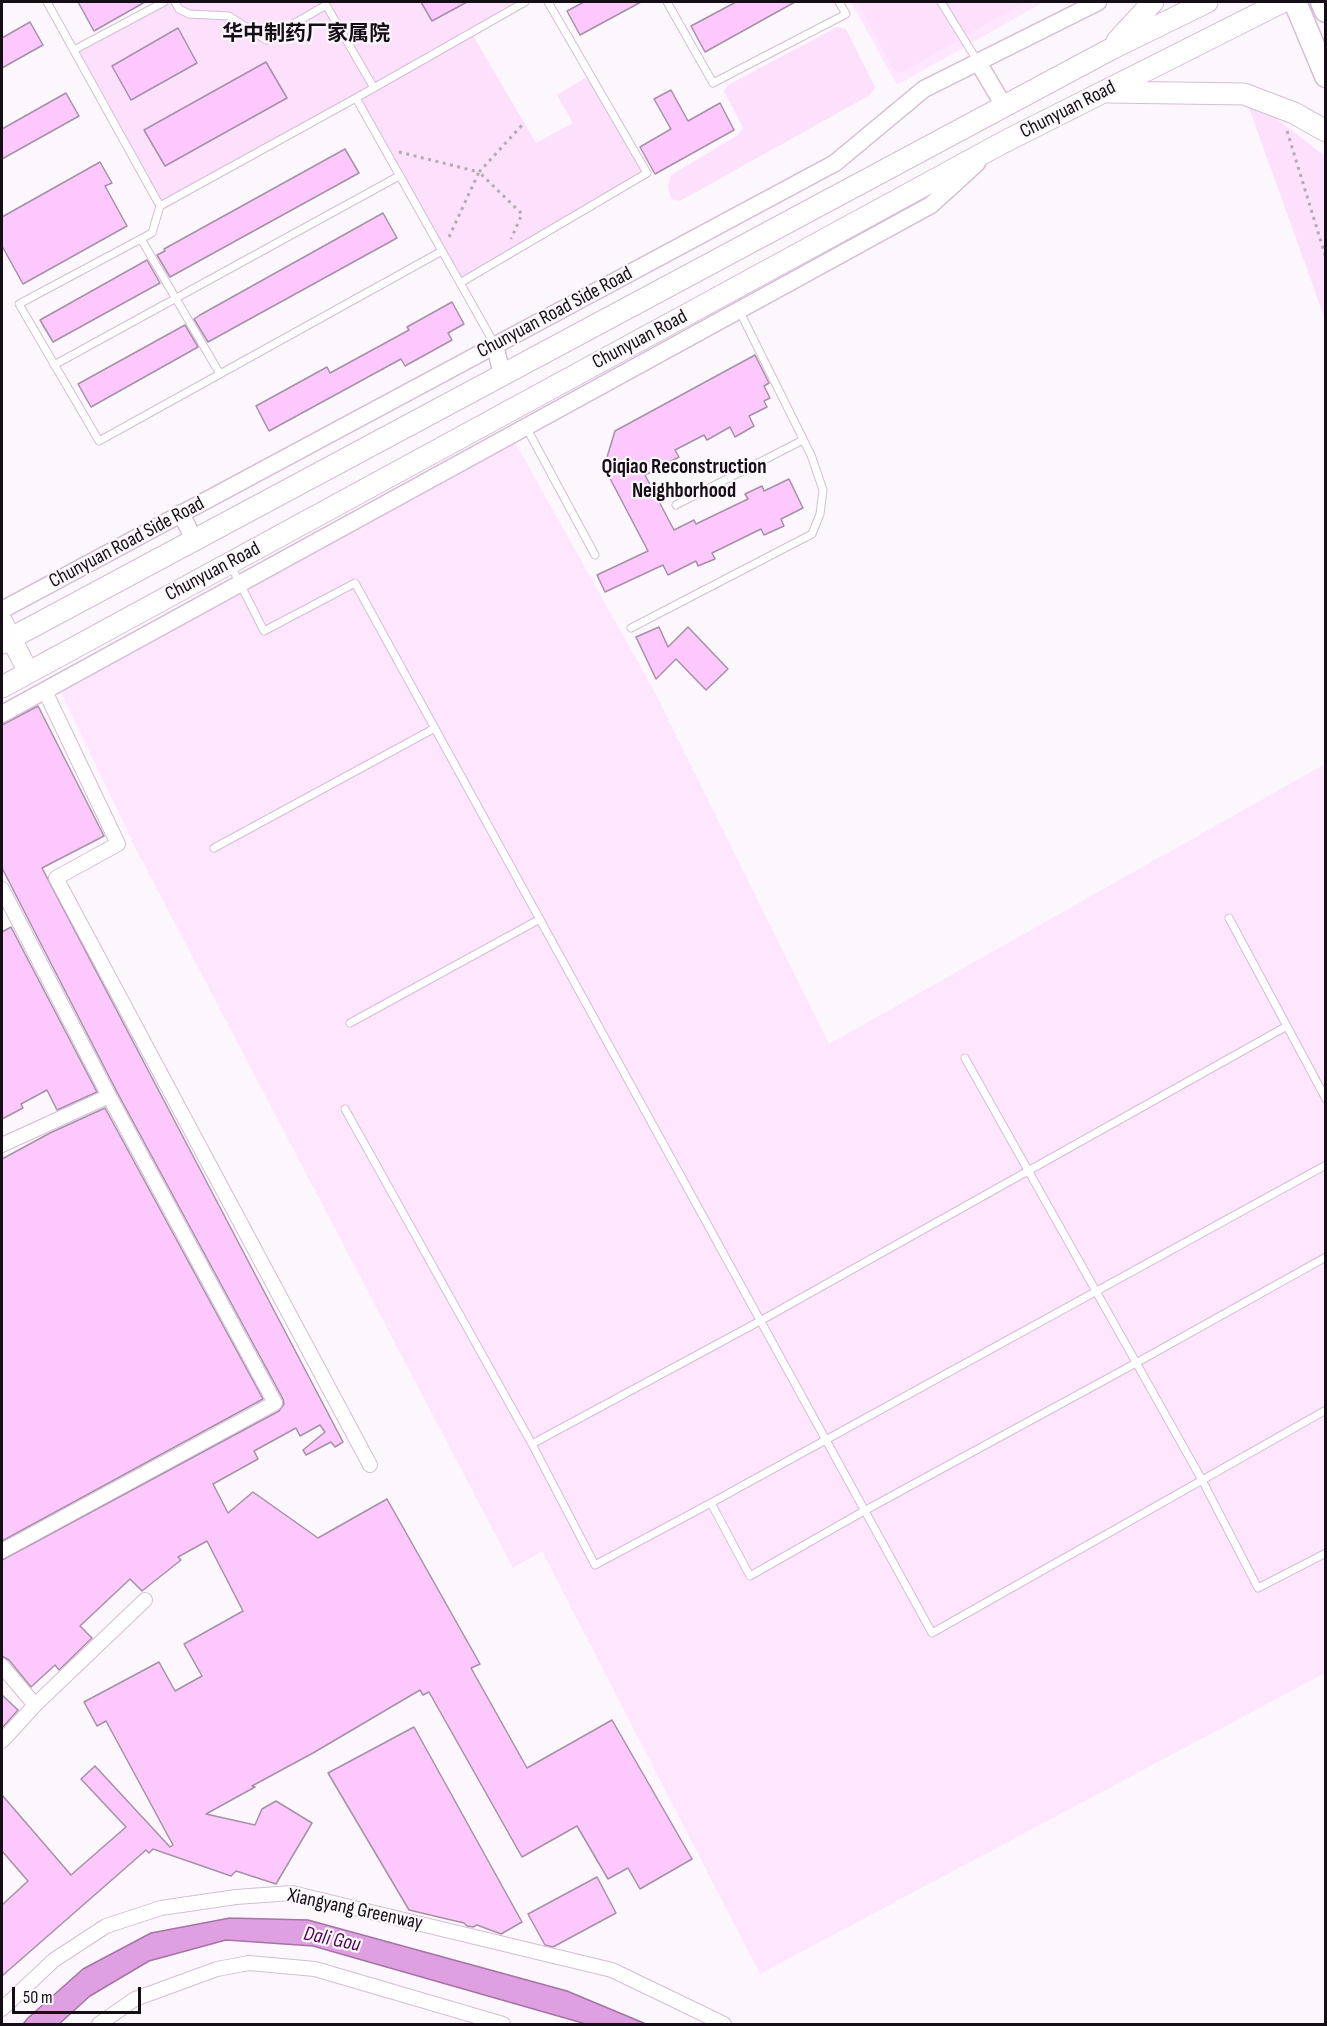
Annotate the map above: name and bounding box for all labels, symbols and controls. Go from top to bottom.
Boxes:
district label: 华中制药厂家属院 [222,22,390,48]
street label: Chunyuan Road [1016,76,1120,144]
street label: Chunyuan Road Side Road [473,262,637,364]
street label: Chunyuan Road [588,305,692,375]
district label: Qiqiao Reconstruction Neighborhood [601,455,767,505]
street label: Chunyuan Road Side Road [45,492,209,594]
street label: Chunyuan Road [161,537,265,607]
street label: Xiangyang Greenway [285,1884,425,1936]
water label: Dali Gou [301,1922,363,1958]
scale bar [15,1975,144,2013]
text: 50 m [23,1987,53,2008]

